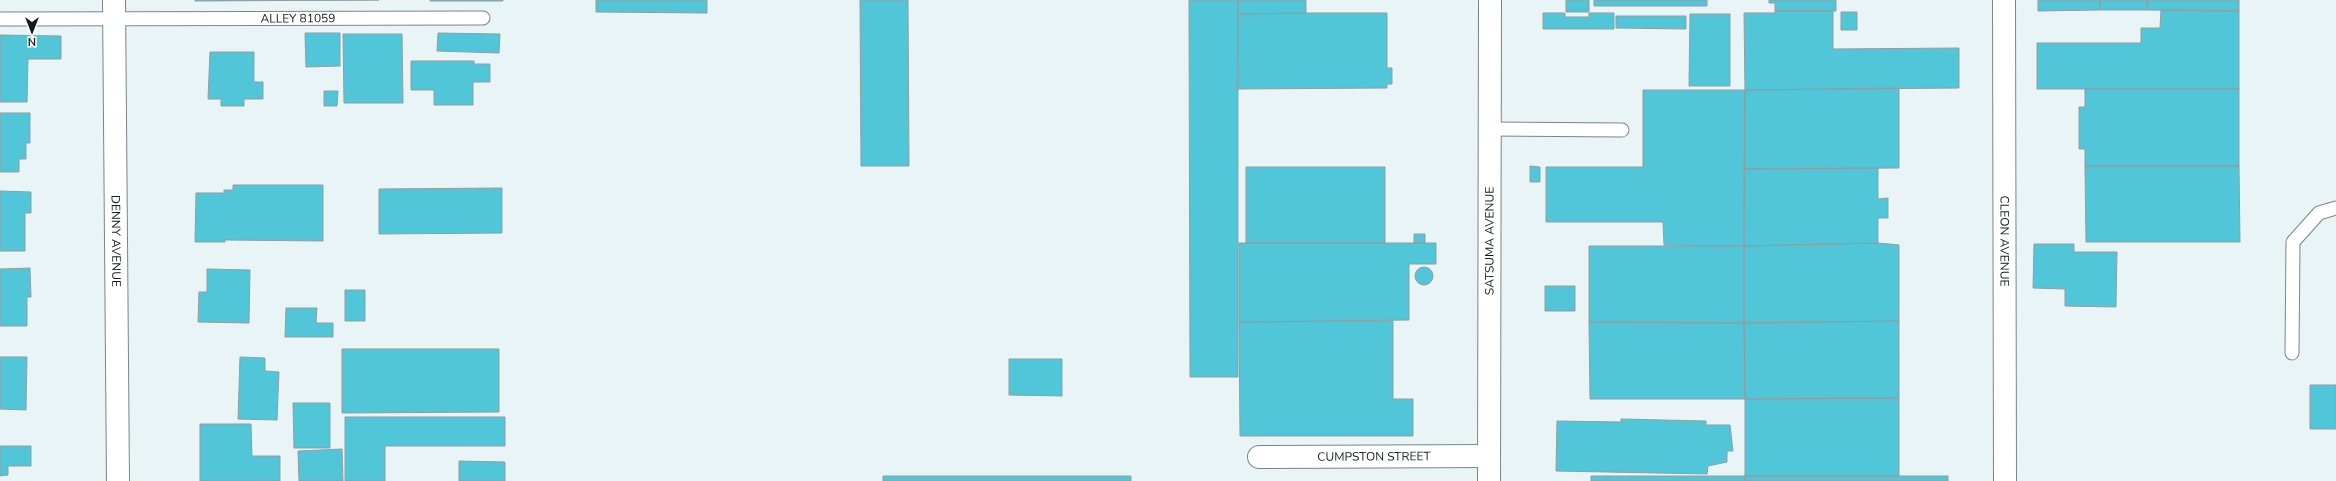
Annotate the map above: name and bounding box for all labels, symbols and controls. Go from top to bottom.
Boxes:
street label: ALLEY 81059 [260,10,336,26]
north arrow [12,12,52,52]
text: N [28,34,36,49]
street label: SATSUMA AVENUE [1481,187,1498,295]
street label: DENNY AVENUE [108,195,124,287]
street label: CLEON AVENUE [1996,196,2013,286]
street label: CUMPSTON STREET [1317,448,1431,465]

